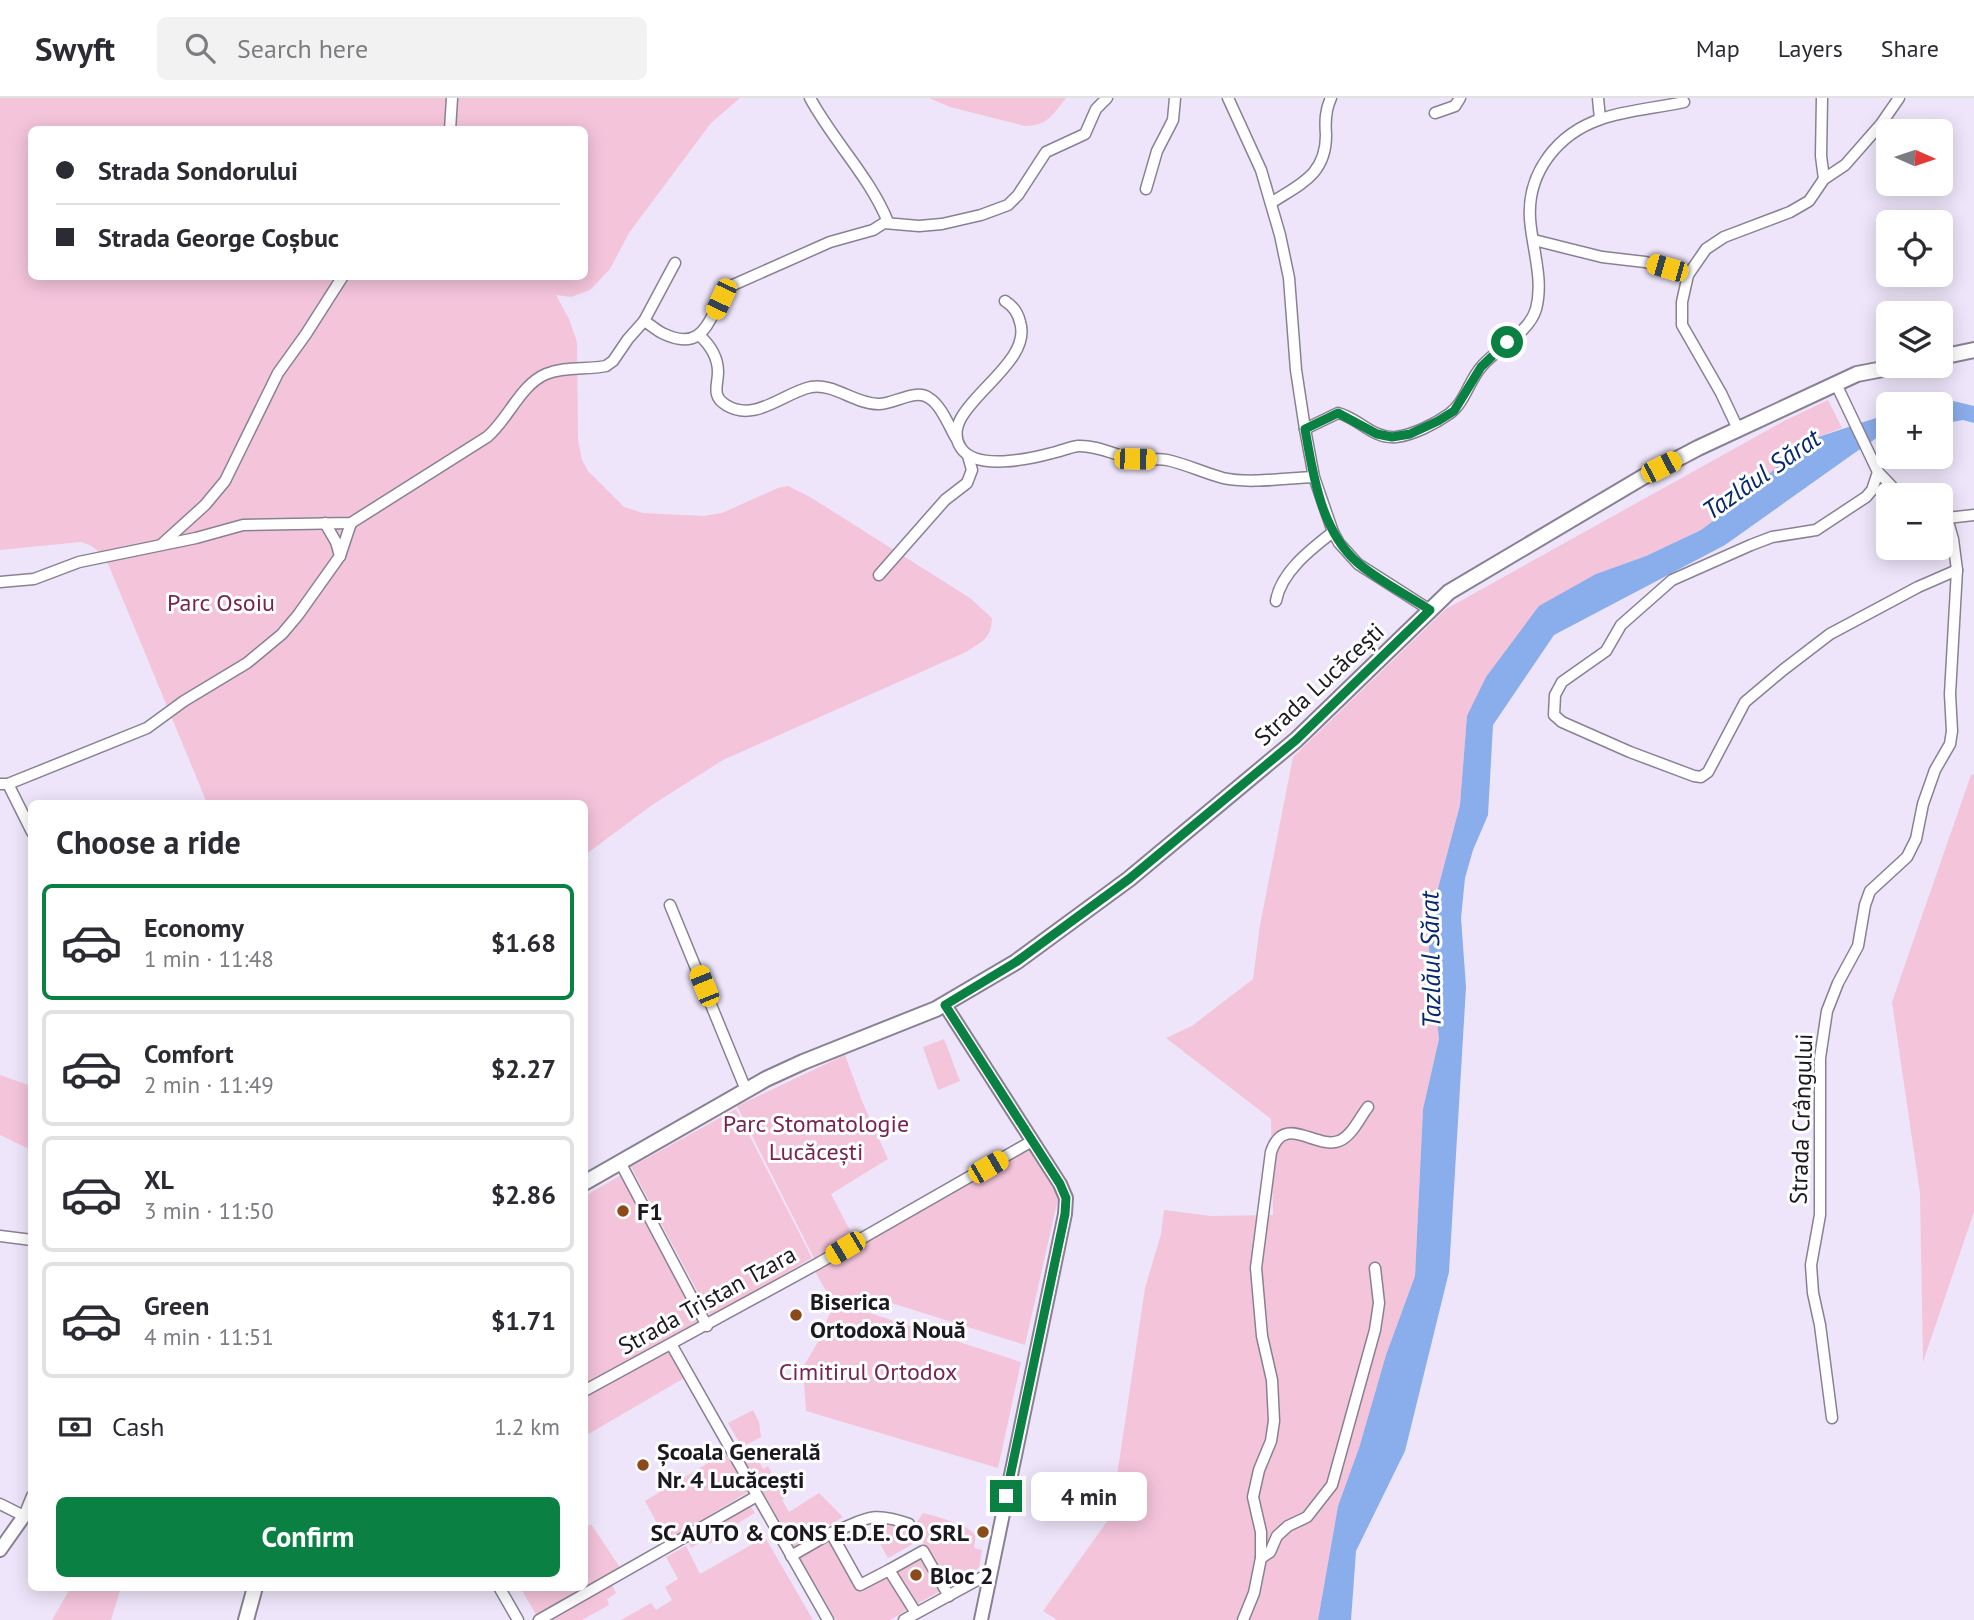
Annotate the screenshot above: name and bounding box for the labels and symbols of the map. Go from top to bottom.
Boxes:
north arrow [1876,119,1953,196]
car [1644,252,1691,284]
car [703,276,740,322]
route start [1491,326,1523,358]
water label: Tazlăul Sărat [1696,420,1828,527]
car [1114,448,1157,470]
car [1638,448,1685,486]
park label: Parc Osoiu [167,587,275,618]
street label: Strada Lucăcești [1247,616,1391,752]
water label: Tazlăul Sărat [1412,889,1448,1029]
car [687,963,722,1009]
street label: Strada Crângului [1783,1033,1819,1205]
park label: Parc Stomatologie Lucăcești [723,1108,909,1167]
car [965,1147,1012,1187]
place label: F1 [637,1196,663,1227]
marker: F1 [615,1203,631,1219]
car [822,1228,869,1268]
street label: Strada Tristan Tzara [613,1238,801,1362]
place label: Biserica Ortodoxă Nouă [810,1286,966,1345]
marker: Biserica Ortodoxă Nouă [788,1307,804,1323]
park label: Cimitirul Ortodox [779,1356,957,1387]
place label: Școala Generală Nr. 4 Lucăcești [657,1436,821,1495]
marker: Școala Generală Nr. 4 Lucăcești [635,1457,651,1473]
callout: 4 min [1030,1472,1146,1520]
route end [990,1480,1022,1512]
place label: SC AUTO & CONS E.D.E. CO SRL [650,1517,970,1548]
marker: SC AUTO & CONS E.D.E. CO SRL [975,1524,991,1540]
place label: Bloc 2 [930,1560,994,1591]
marker: Bloc 2 [908,1567,924,1583]

